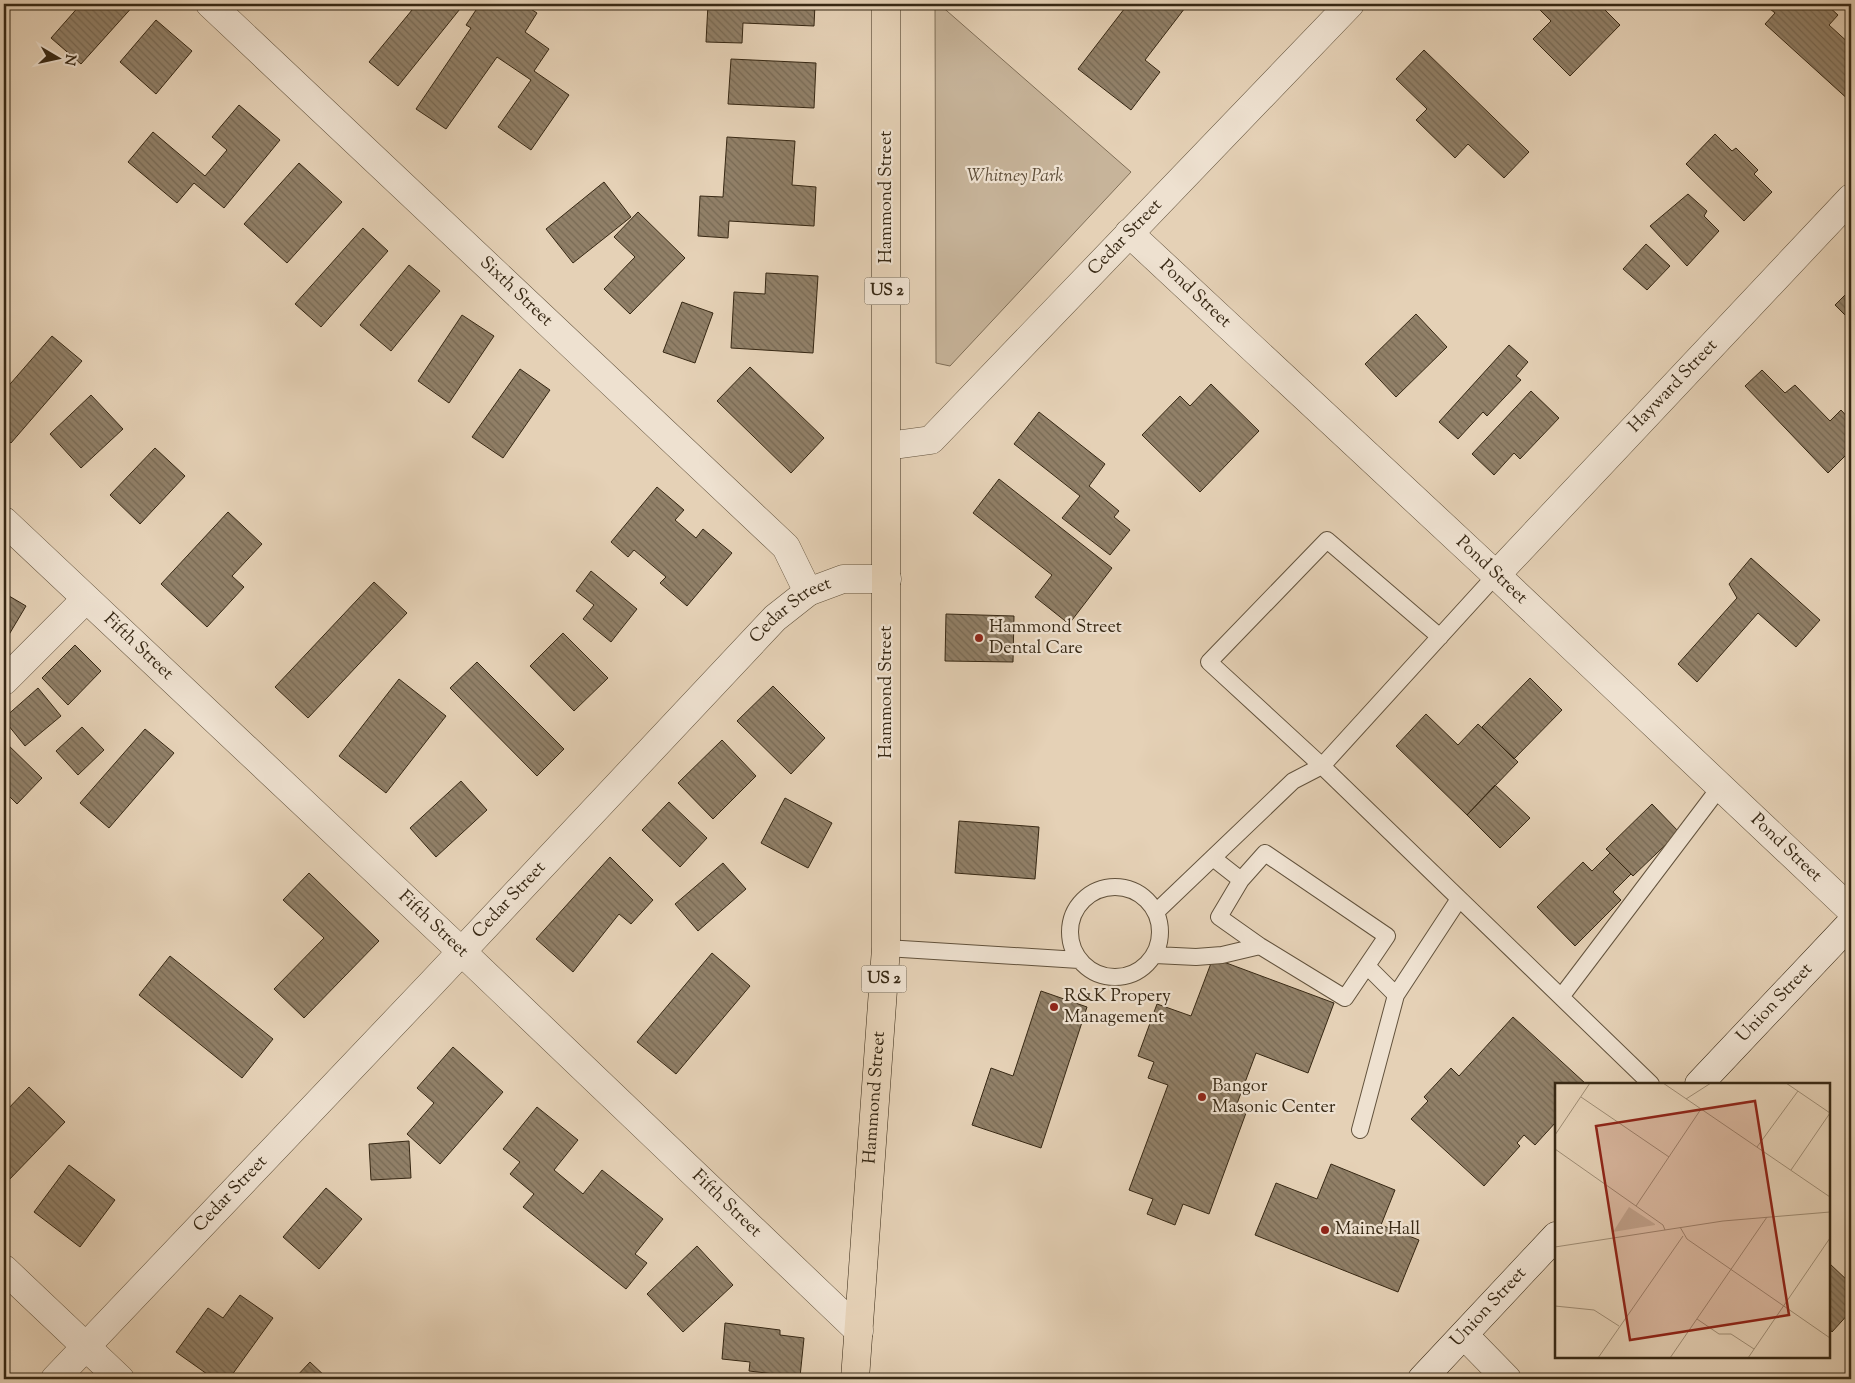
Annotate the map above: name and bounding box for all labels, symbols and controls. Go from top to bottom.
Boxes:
north arrow [32,32,82,82]
text: N [58,53,80,67]
street label: Hammond Street [874,131,900,263]
park label: Whitney Park [967,164,1063,190]
street label: Cedar Street [1082,193,1169,282]
street label: Sixth Street [473,251,558,333]
street label: Pond Street [1153,254,1237,335]
road number: US 2 [864,278,910,304]
street label: Hayward Street [1623,334,1724,439]
street label: Pond Street [1449,530,1533,611]
street label: Cedar Street [744,571,835,650]
street label: Fifth Street [97,607,179,687]
place label: Hammond Street Dental Care [989,615,1122,662]
street label: Hammond Street [874,626,900,758]
marker: Hammond Street Dental Care [973,632,985,644]
street label: Pond Street [1744,808,1827,889]
street label: Cedar Street [467,856,552,945]
street label: Fifth Street [392,885,474,964]
street label: Union Street [1731,958,1819,1049]
road number: US 2 [862,966,906,992]
place label: R&K Propery Management [1064,984,1171,1031]
marker: R&K Propery Management [1048,1001,1060,1013]
street label: Hammond Street [857,1030,893,1165]
place label: Bangor Masonic Center [1212,1074,1336,1121]
inset map [1555,1083,1830,1358]
marker: Bangor Masonic Center [1196,1091,1208,1103]
street label: Cedar Street [188,1150,274,1239]
street label: Fifth Street [685,1164,767,1244]
place label: Maine Hall [1335,1217,1420,1243]
marker: Maine Hall [1319,1224,1331,1236]
street label: Union Street [1445,1262,1533,1353]

